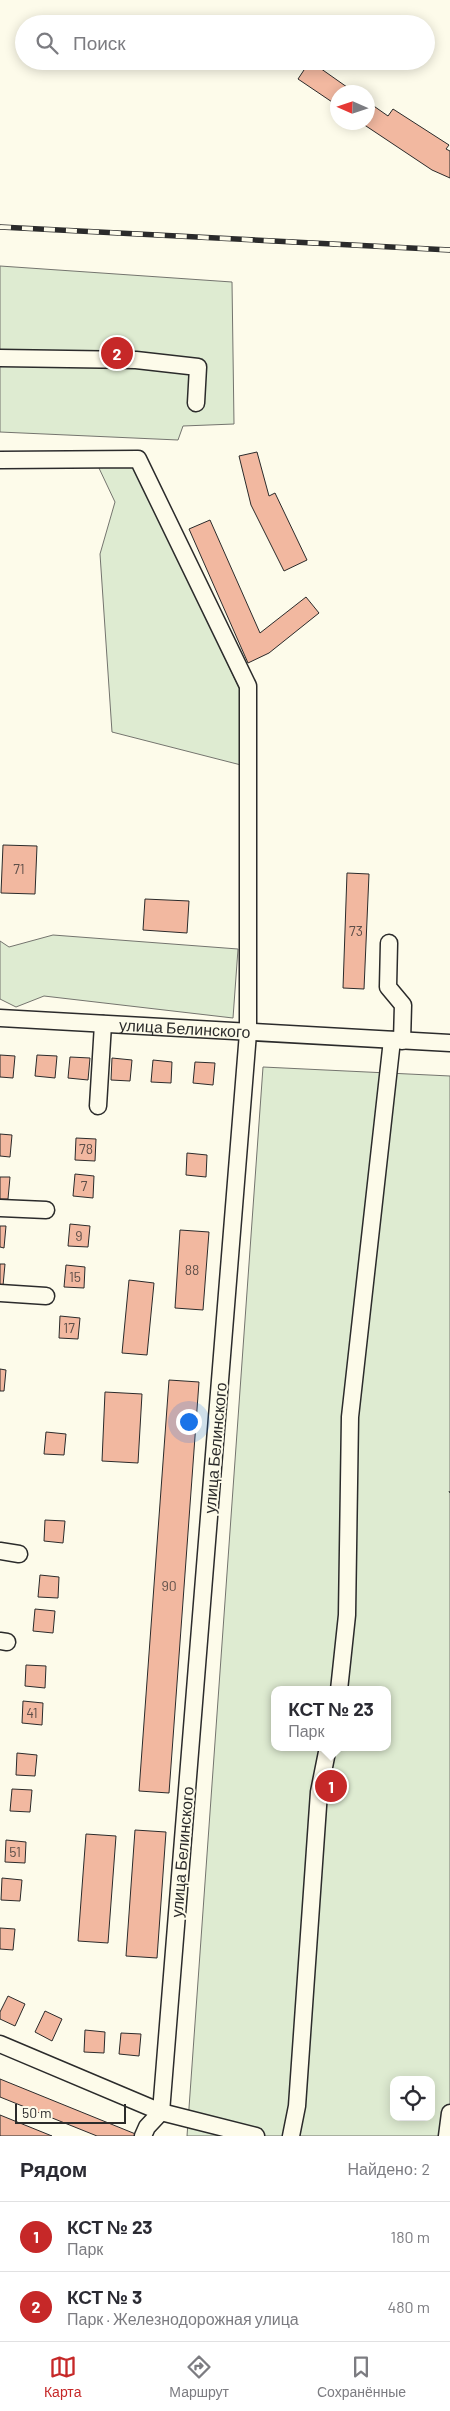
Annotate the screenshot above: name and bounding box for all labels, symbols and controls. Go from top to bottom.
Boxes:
search box [15,15,435,70]
icon: search [33,29,61,57]
text: Поиск [73,31,126,54]
north arrow [330,85,375,130]
pin: 2 [101,334,133,372]
house number: 71 [13,860,25,877]
house number: 73 [349,922,363,939]
street label: улица Белинского [118,1015,251,1041]
house number: 78 [79,1140,93,1157]
house number: 7 [81,1177,88,1194]
house number: 9 [75,1227,83,1244]
house number: 88 [185,1261,199,1278]
house number: 15 [69,1268,81,1285]
house number: 17 [63,1319,75,1336]
street label: улица Белинского [199,1381,230,1514]
your location [176,1409,202,1435]
house number: 90 [161,1577,177,1594]
popup [271,1686,391,1751]
text: КСТ № 23 [288,1697,374,1720]
house number: 41 [26,1704,38,1721]
text: Парк [288,1721,324,1740]
pin: 1 [315,1767,347,1805]
street label: улица Белинского [166,1785,197,1918]
house number: 51 [9,1843,21,1860]
map controls [390,2076,435,2121]
button: locate [390,2076,435,2121]
scale bar [15,2101,126,2124]
text: 50 m [22,2104,51,2121]
text: Рядом [20,2156,87,2181]
text: Найдено: 2 [347,2159,430,2178]
text: КСТ № 23 [67,2215,153,2238]
text: 1 [33,2227,39,2246]
text: 180 m [391,2227,430,2246]
text: Парк [67,2239,103,2258]
text: КСТ № 3 [67,2285,142,2308]
text: 2 [32,2297,40,2316]
text: 480 m [387,2297,430,2316]
text: Парк · Железнодорожная улица [67,2309,299,2328]
tab: Карта [44,2353,81,2400]
tab: Маршрут [169,2353,229,2400]
tab: Сохранённые [317,2353,406,2400]

